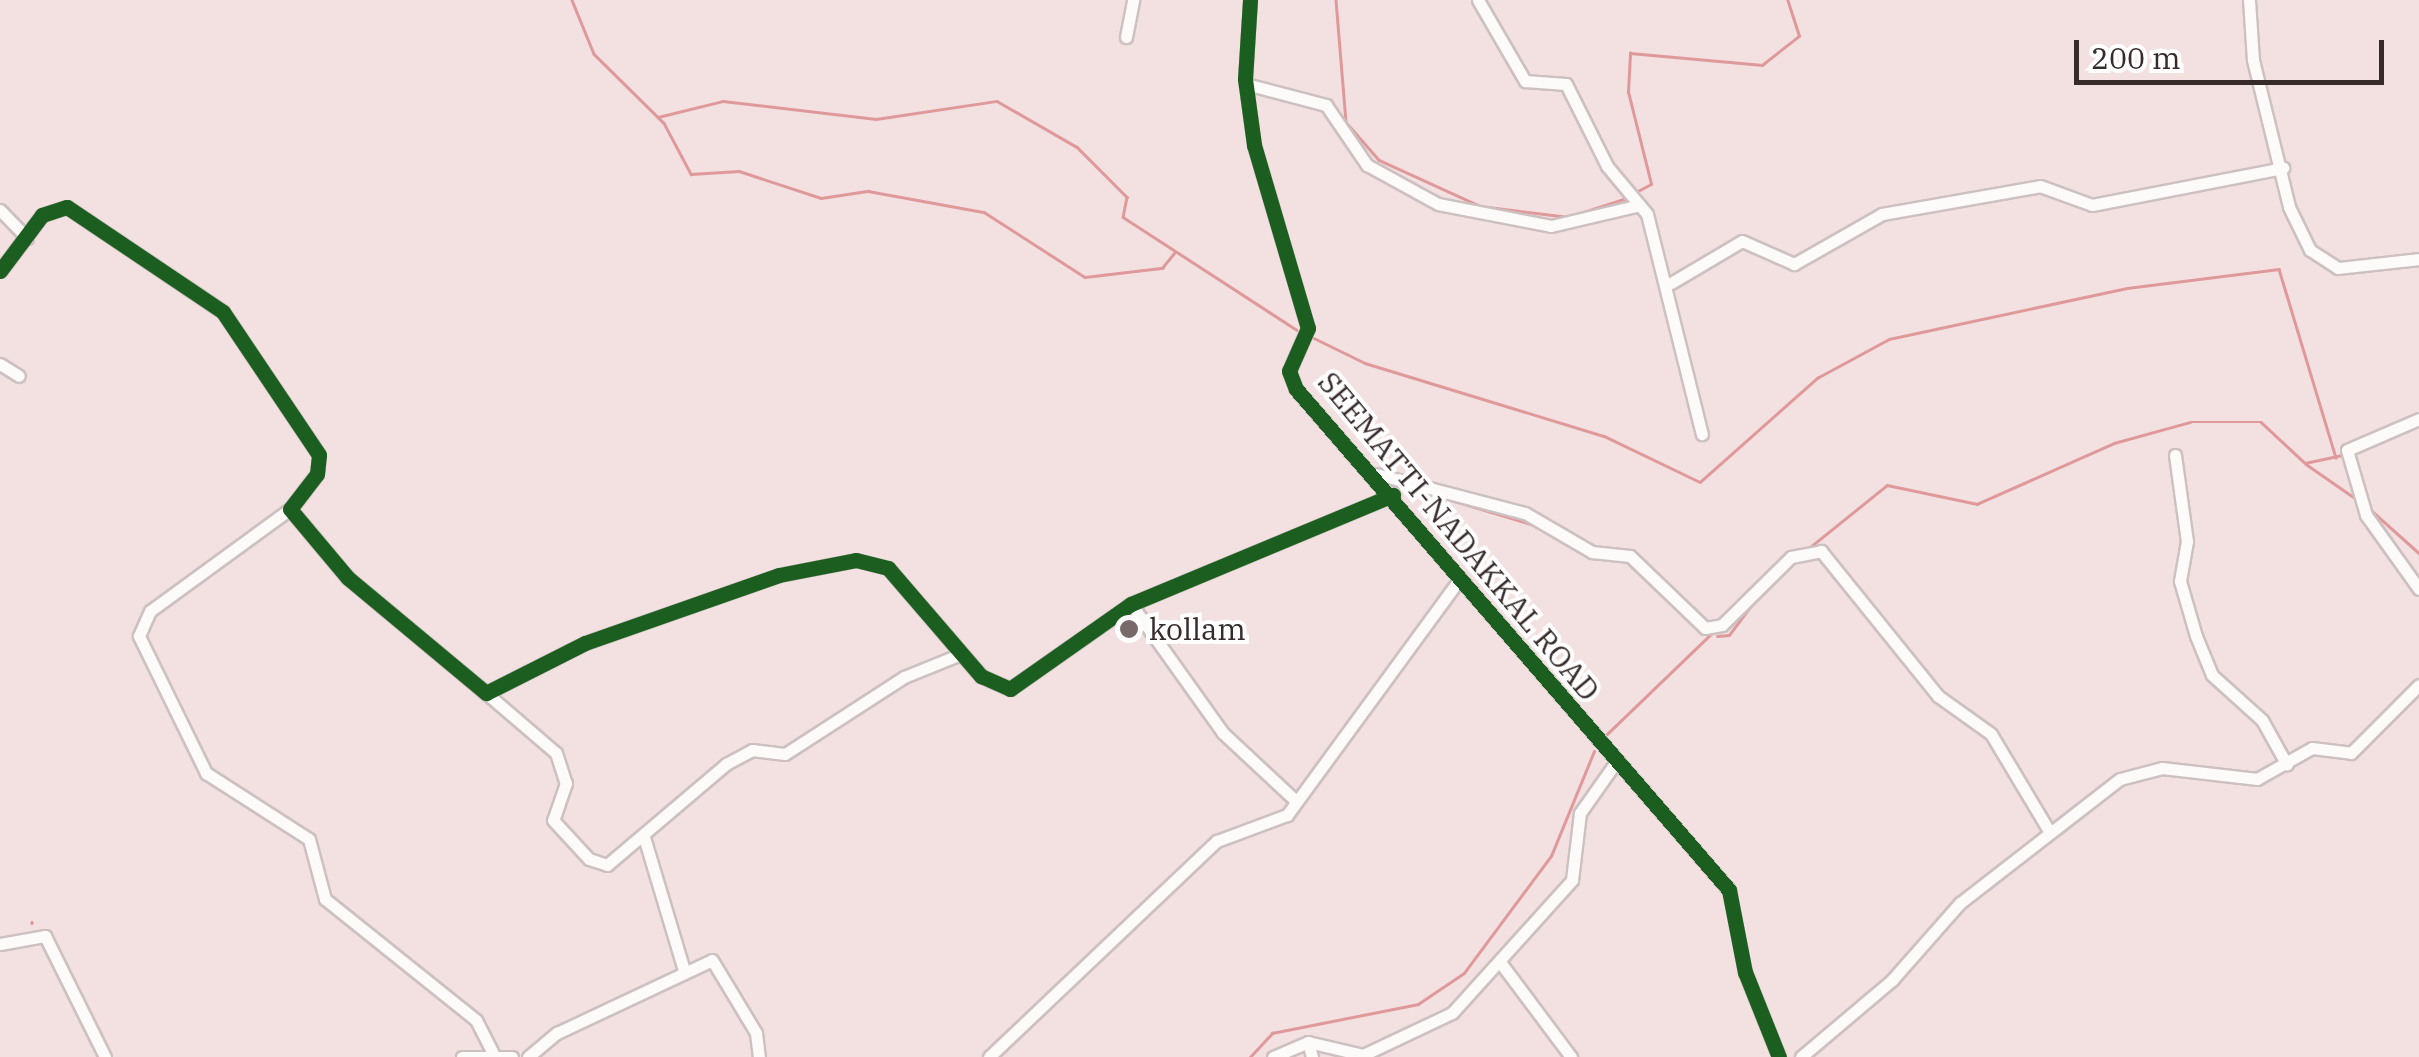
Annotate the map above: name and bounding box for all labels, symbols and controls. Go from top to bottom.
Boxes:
scale bar [2079,20,2389,82]
text: 200 m [2091,38,2181,77]
street label: SEEMATTI-NADAKKAL ROAD [1311,364,1607,708]
place label: kollam [1149,611,1246,647]
marker: kollam [1118,618,1140,640]

